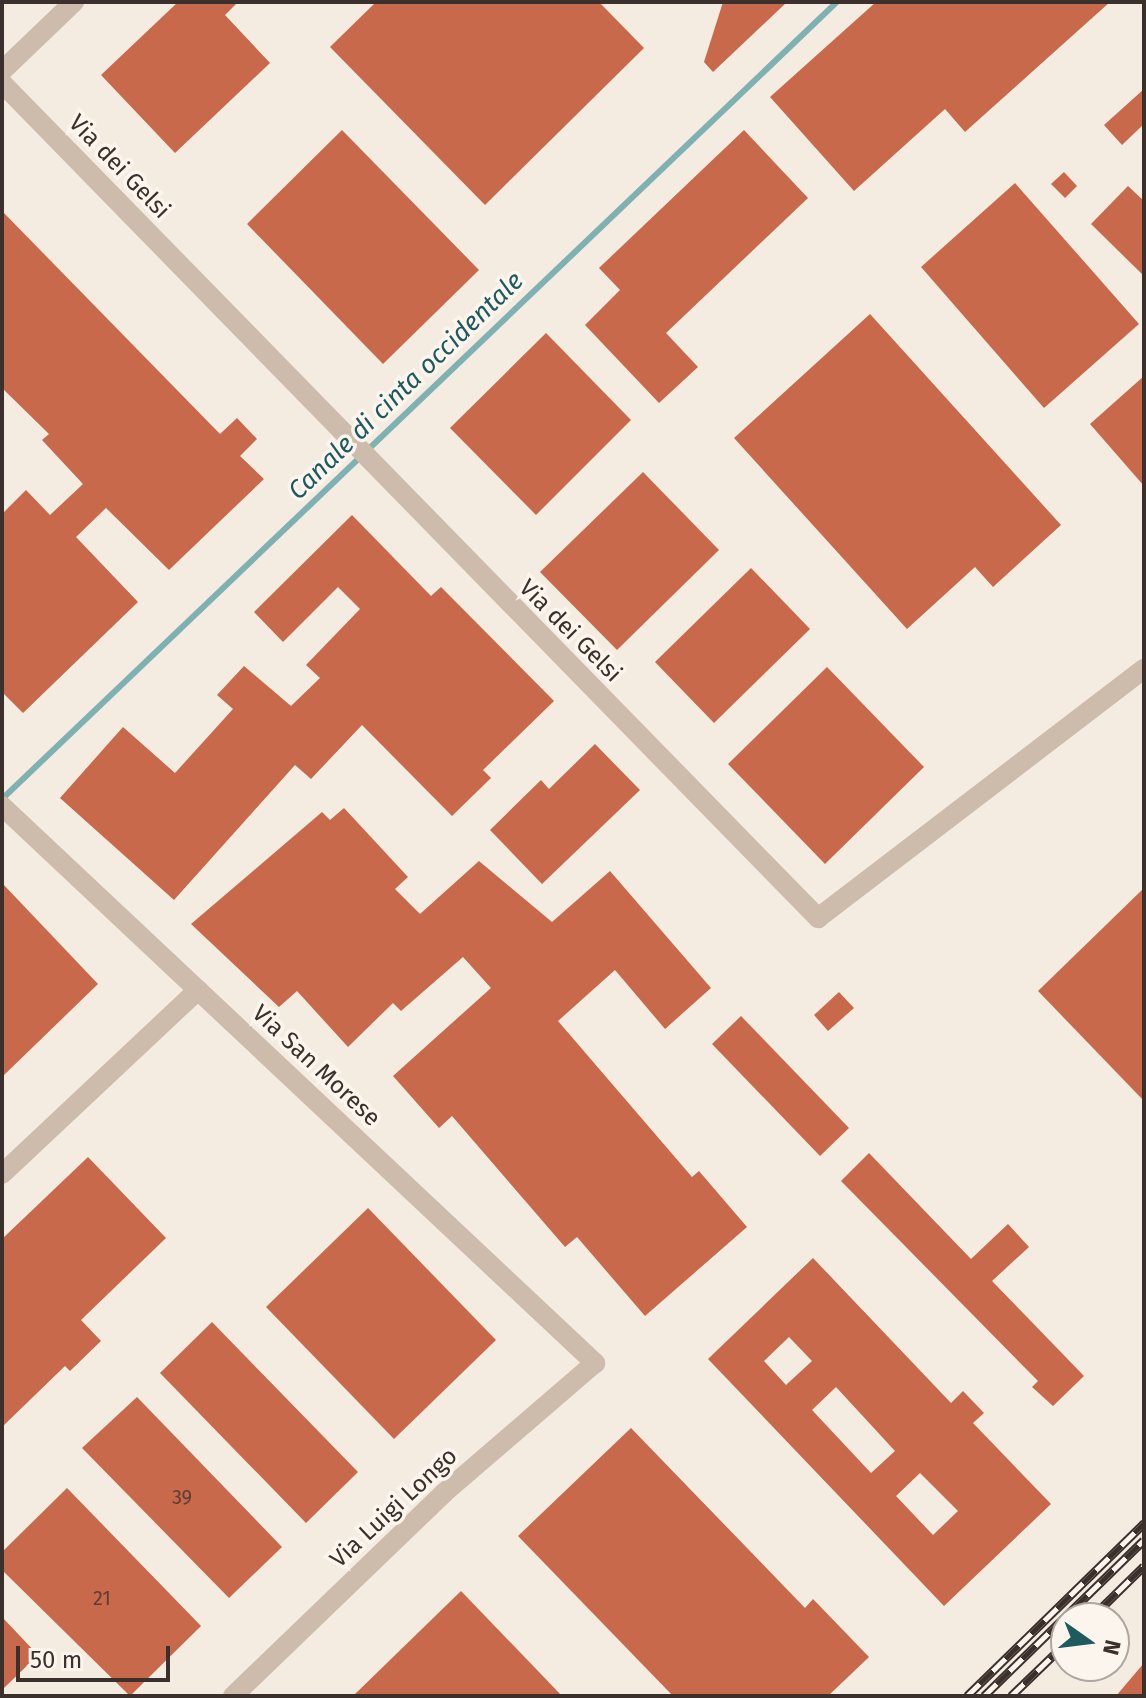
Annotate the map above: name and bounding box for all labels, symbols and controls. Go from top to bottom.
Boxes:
street label: Via dei Gelsi [62,109,176,225]
water label: Canale di cinta occidentale [282,266,530,506]
street label: Via dei Gelsi [513,574,627,688]
street label: Via San Morese [246,999,386,1133]
street label: Via Luigi Longo [325,1442,463,1574]
house number: 39 [172,1485,192,1509]
house number: 21 [93,1586,111,1610]
north arrow [1050,1602,1130,1682]
scale bar [20,1630,174,1680]
text: N [1097,1637,1127,1658]
text: 50 m [30,1646,82,1674]

